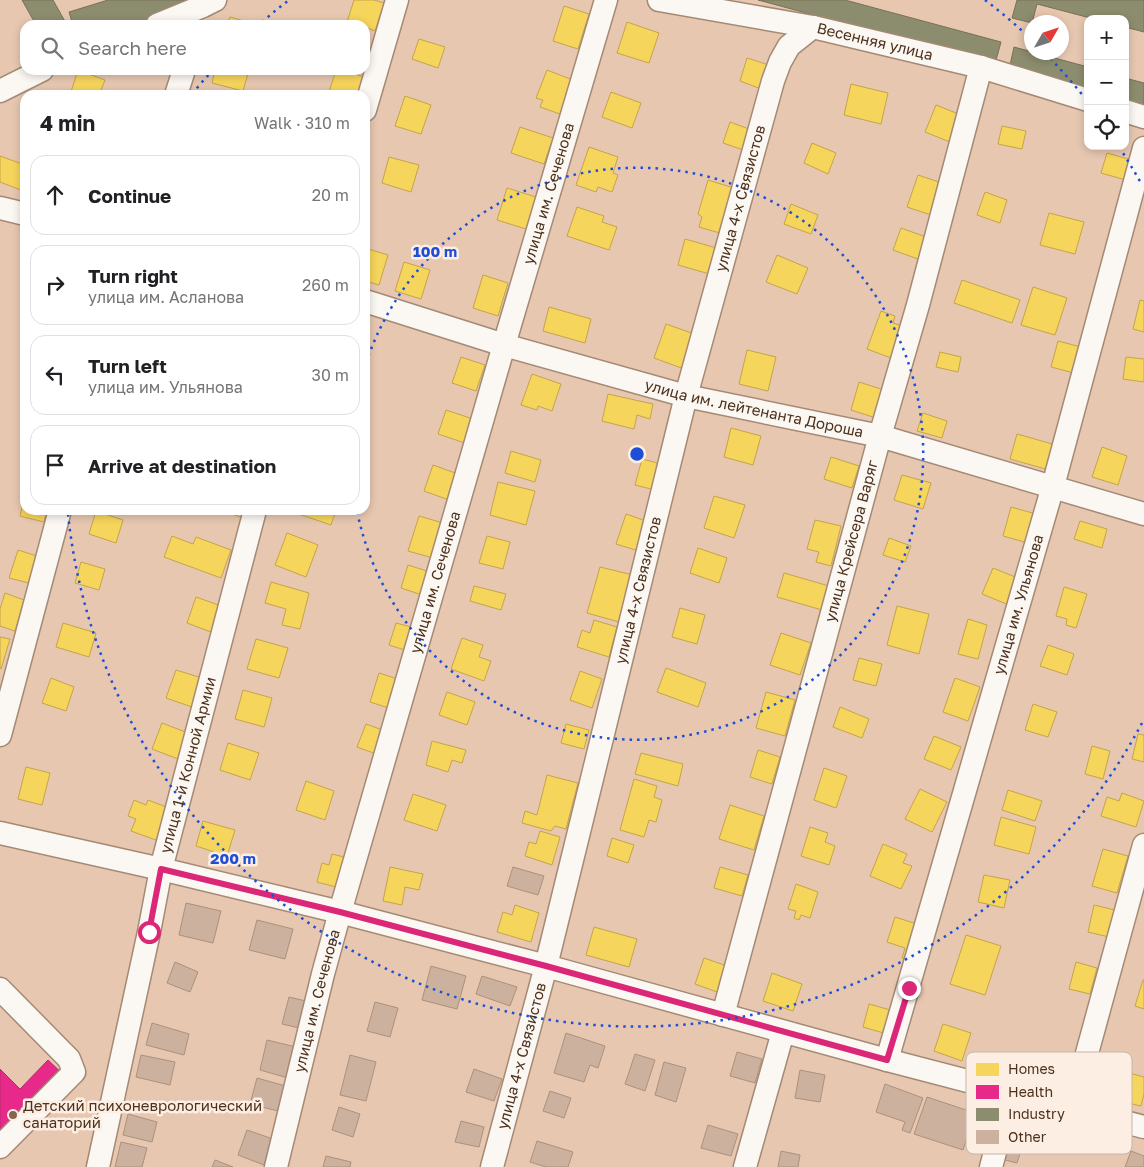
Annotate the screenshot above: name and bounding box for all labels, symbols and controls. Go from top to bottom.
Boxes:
north arrow [1024,15,1069,60]
map controls [1084,15,1129,150]
button: + [1084,15,1129,60]
street label: Весенняя улица [815,18,935,63]
search box [20,20,370,75]
icon: search [38,34,66,62]
text: Search here [78,36,187,59]
button: − [1084,60,1129,105]
button: locate [1084,105,1129,150]
text: 4 min [40,110,95,136]
text: Walk · 310 m [254,113,350,133]
street label: улица им. Сеченова [518,120,577,266]
street label: улица 4-х Связистов [711,123,768,273]
icon: ahead [41,181,69,209]
text: Continue [88,184,171,207]
text: 20 m [312,185,349,205]
text: 100 m [413,242,457,260]
text: Turn right [88,264,178,287]
icon: right [41,271,69,299]
text: 260 m [302,275,349,295]
text: улица им. Асланова [88,287,244,307]
text: Turn left [88,354,167,377]
icon: left [41,361,69,389]
text: 30 m [312,365,349,385]
street label: улица им. лейтенанта Дороша [643,375,865,440]
text: улица им. Ульянова [88,377,243,397]
centre of rings [628,445,646,463]
icon: arrive [41,451,69,479]
text: Arrive at destination [88,454,276,477]
street label: улица Крейсера Варяг [820,458,881,624]
street label: улица им. Сеченова [405,509,463,655]
street label: улица 4-х Связистов [611,514,664,666]
street label: улица им. Ульянова [989,532,1047,677]
street label: улица 1-й Конной Армии [156,675,219,855]
text: 200 m [210,849,256,867]
route start [138,921,161,944]
street label: улица им. Сеченова [289,927,343,1074]
route end [898,977,921,1000]
street label: улица 4-х Связистов [493,980,549,1131]
legend [966,1052,1132,1154]
text: Homes [1008,1060,1055,1077]
text: Health [1008,1083,1053,1100]
place label: Детский психоневрологический санаторий [23,1096,262,1131]
text: Industry [1008,1105,1065,1122]
marker: Детский психоневрологический санаторий [7,1109,19,1121]
text: Other [1008,1128,1047,1145]

